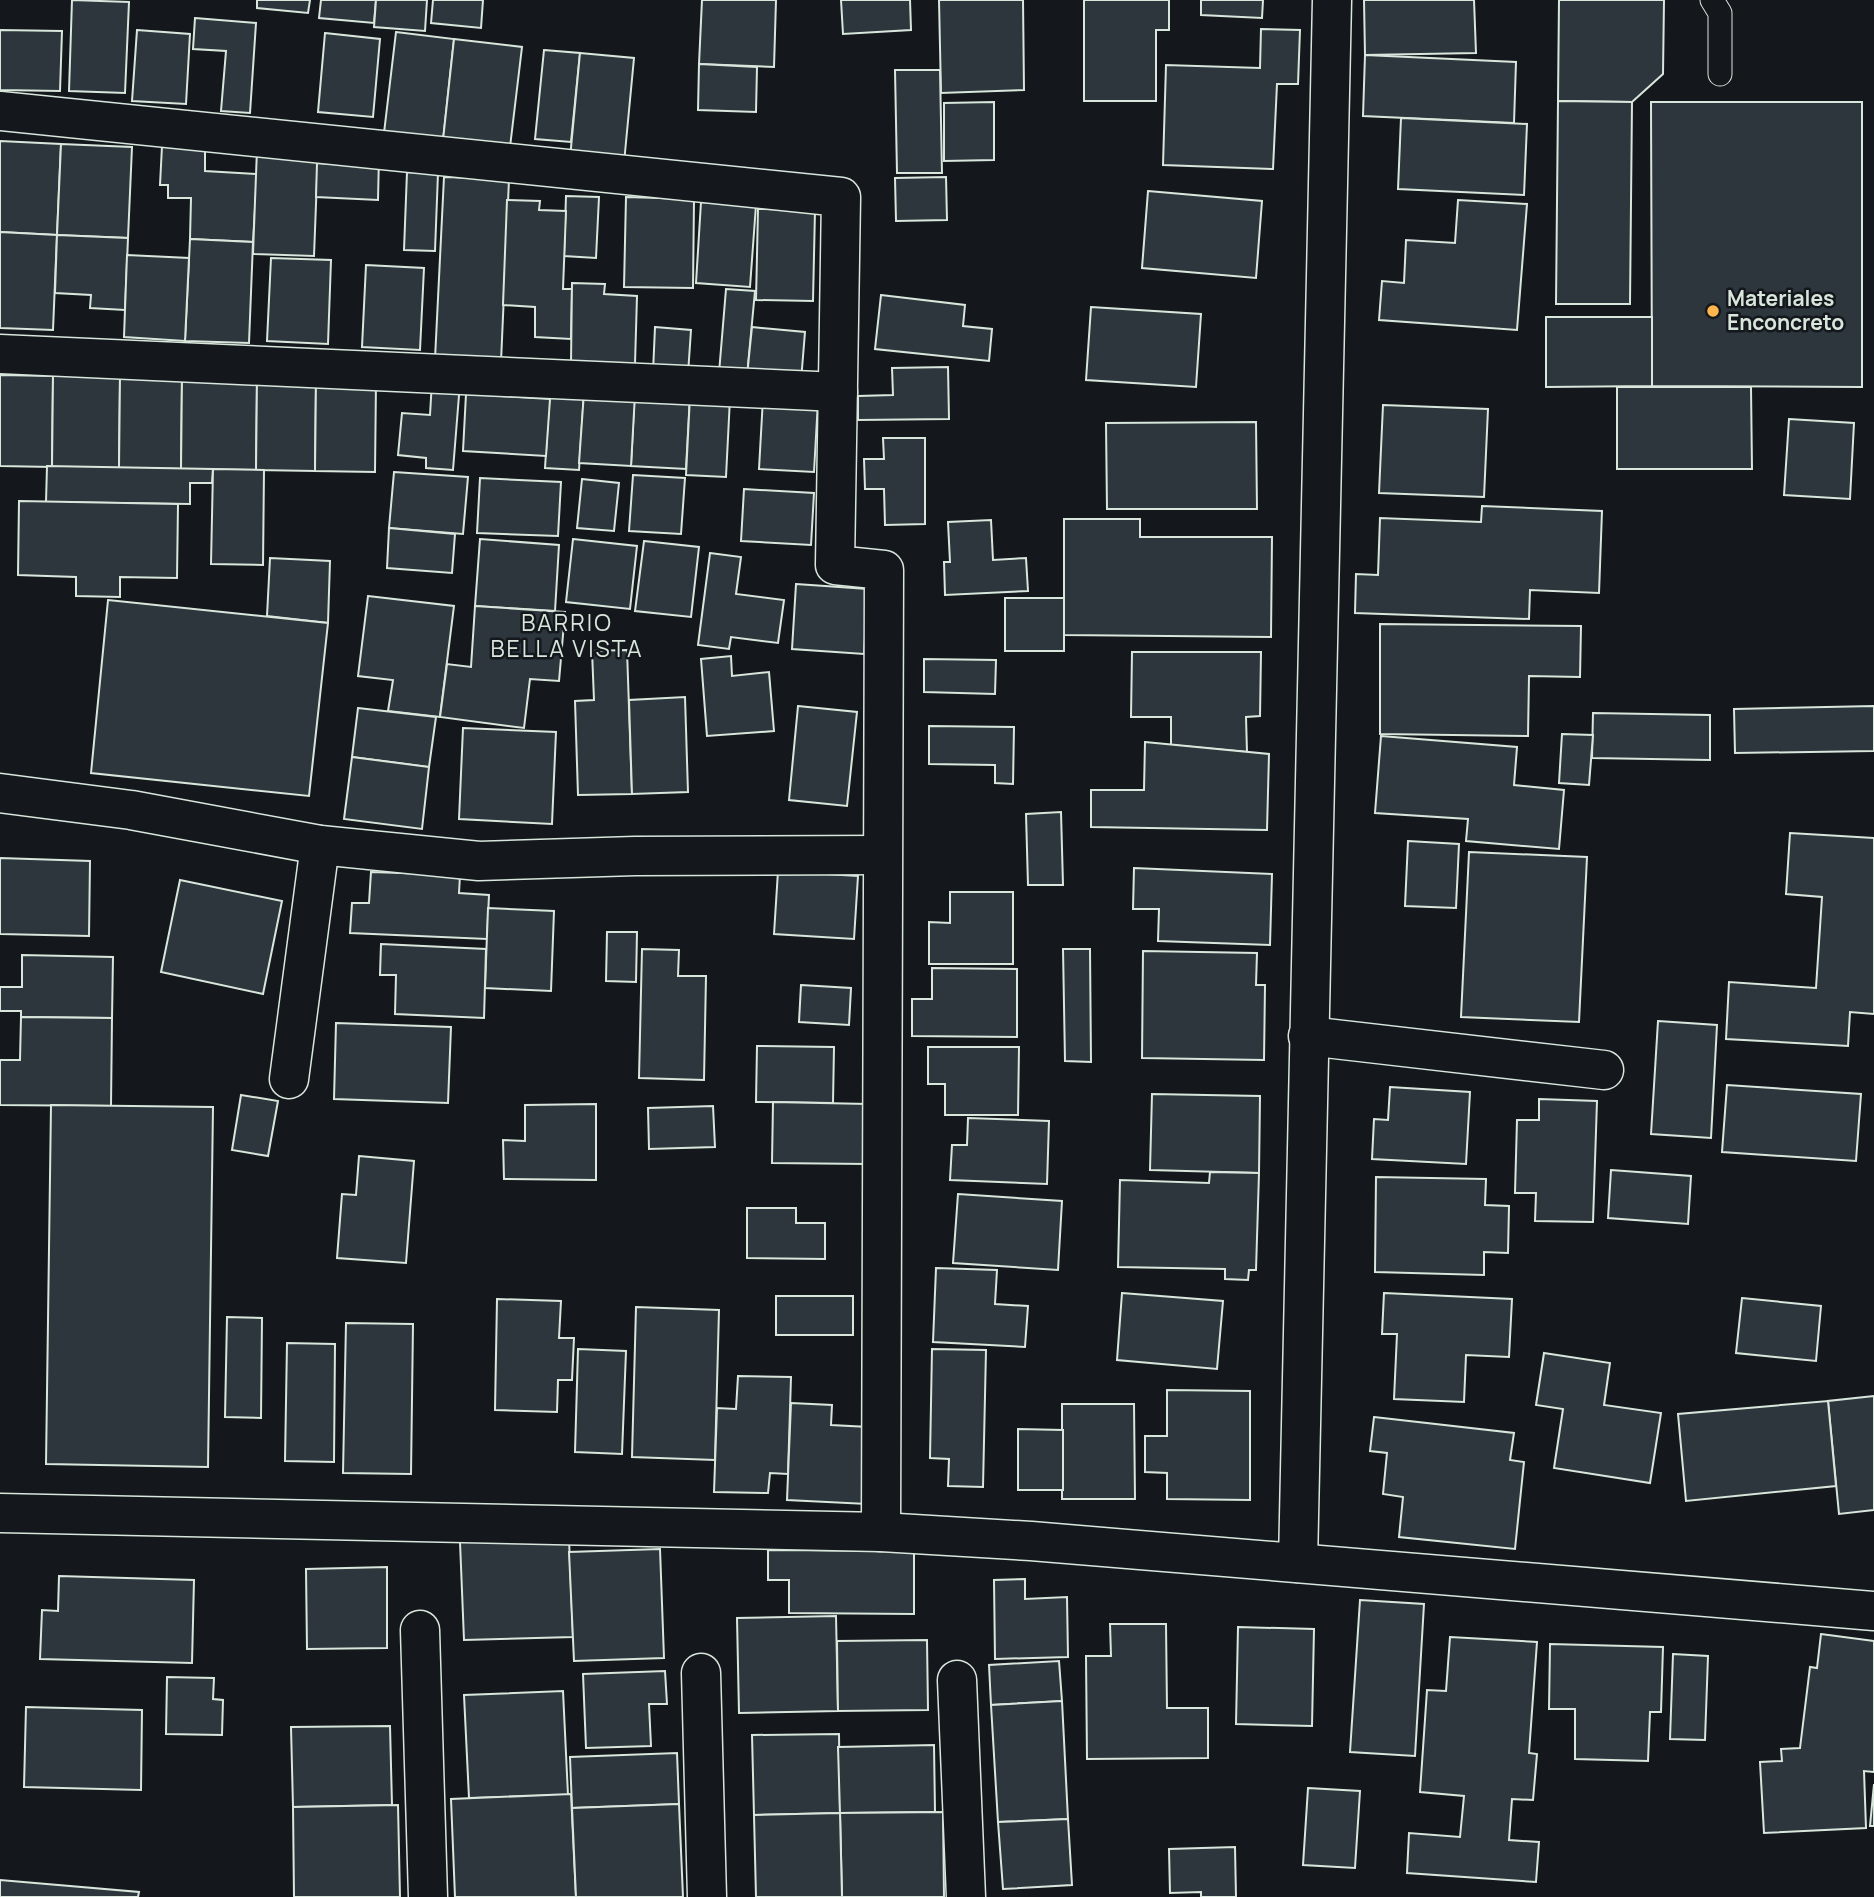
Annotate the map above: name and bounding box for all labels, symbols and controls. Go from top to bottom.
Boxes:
place label: Materiales Enconcreto [1727,284,1844,336]
marker: Materiales Enconcreto [1705,303,1721,319]
district label: BARRIO BELLA VISTA [490,606,644,664]

